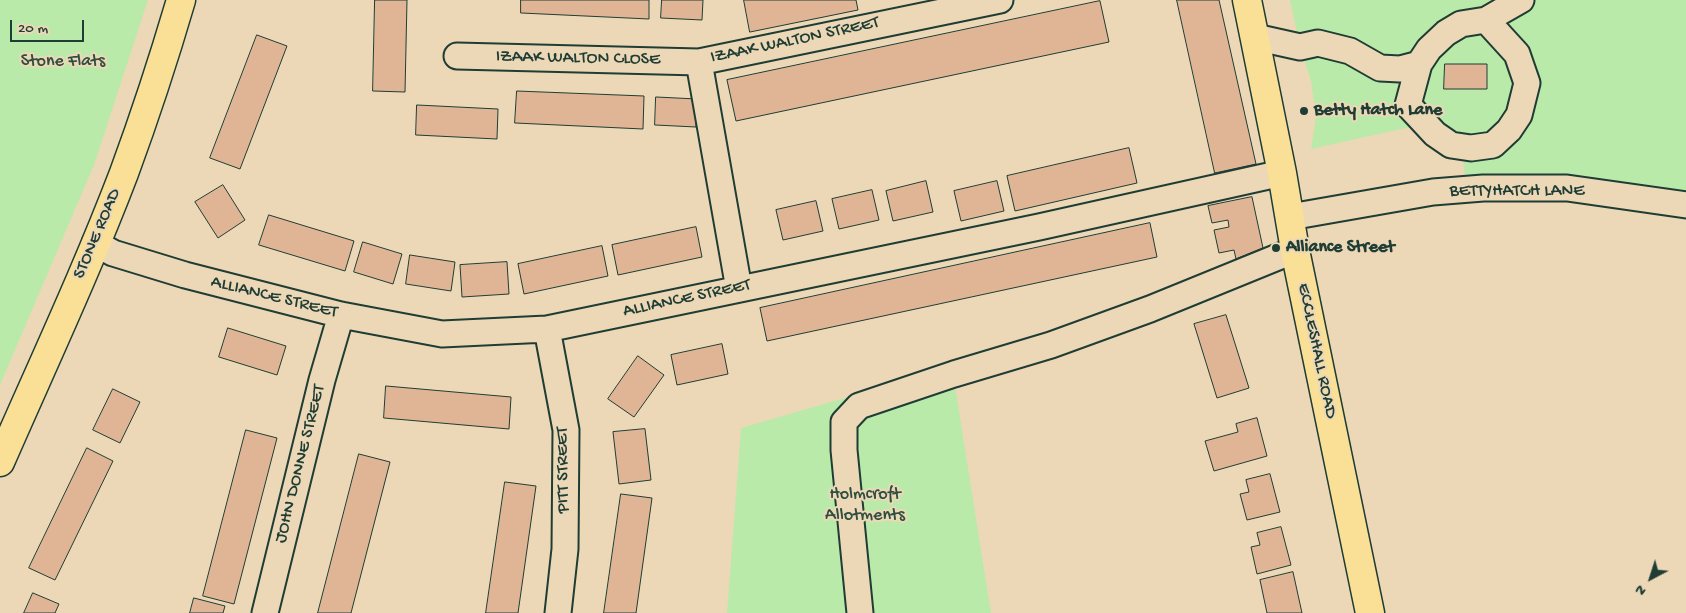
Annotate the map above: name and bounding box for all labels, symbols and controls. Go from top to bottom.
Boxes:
scale bar [12,10,86,42]
street label: IZAAK WALTON STREET [709,13,881,69]
text: 20 m [18,20,48,38]
street label: IZAAK WALTON CLOSE [496,47,660,71]
park label: Stone Flats [21,51,105,73]
place label: Betty Hatch Lane [1314,100,1442,122]
marker: Betty Hatch Lane [1298,105,1310,117]
street label: BETTYHATCH LANE [1450,181,1584,203]
street label: STONE ROAD [69,186,127,282]
place label: Alliance Street [1286,237,1395,259]
marker: Alliance Street [1270,242,1282,254]
street label: ALLIANCE STREET [208,272,340,324]
street label: ALLIANCE STREET [621,275,753,323]
street label: ECCLESHALL ROAD [1291,281,1341,421]
street label: JOHN DONNE STREET [271,383,331,545]
street label: PITT STREET [552,427,576,513]
park label: Holmcroft Allotments [825,484,905,526]
north arrow [1626,553,1676,603]
text: N [1632,580,1650,599]

